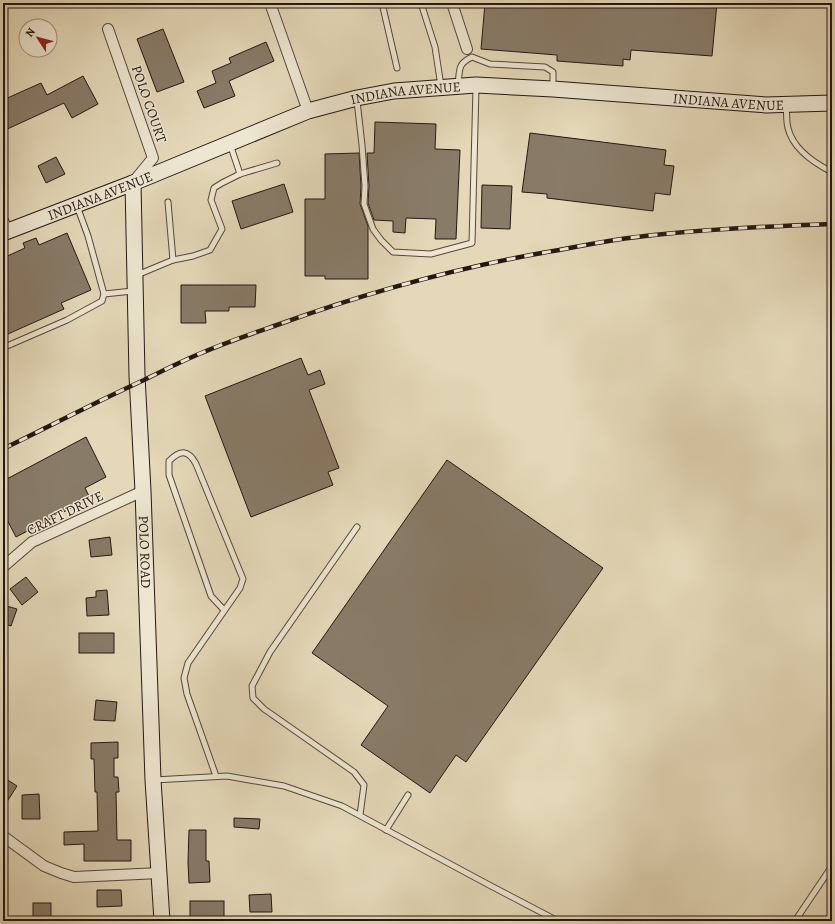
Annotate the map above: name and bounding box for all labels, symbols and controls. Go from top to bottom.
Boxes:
north arrow [18,18,58,58]
text: N [22,25,39,40]
street label: POLO COURT [127,63,171,146]
street label: INDIANA AVENUE [348,77,461,109]
street label: INDIANA AVENUE [672,89,784,114]
street label: INDIANA AVENUE [45,166,155,225]
street label: CRAFT DRIVE [23,486,107,540]
street label: POLO ROAD [134,515,156,589]

